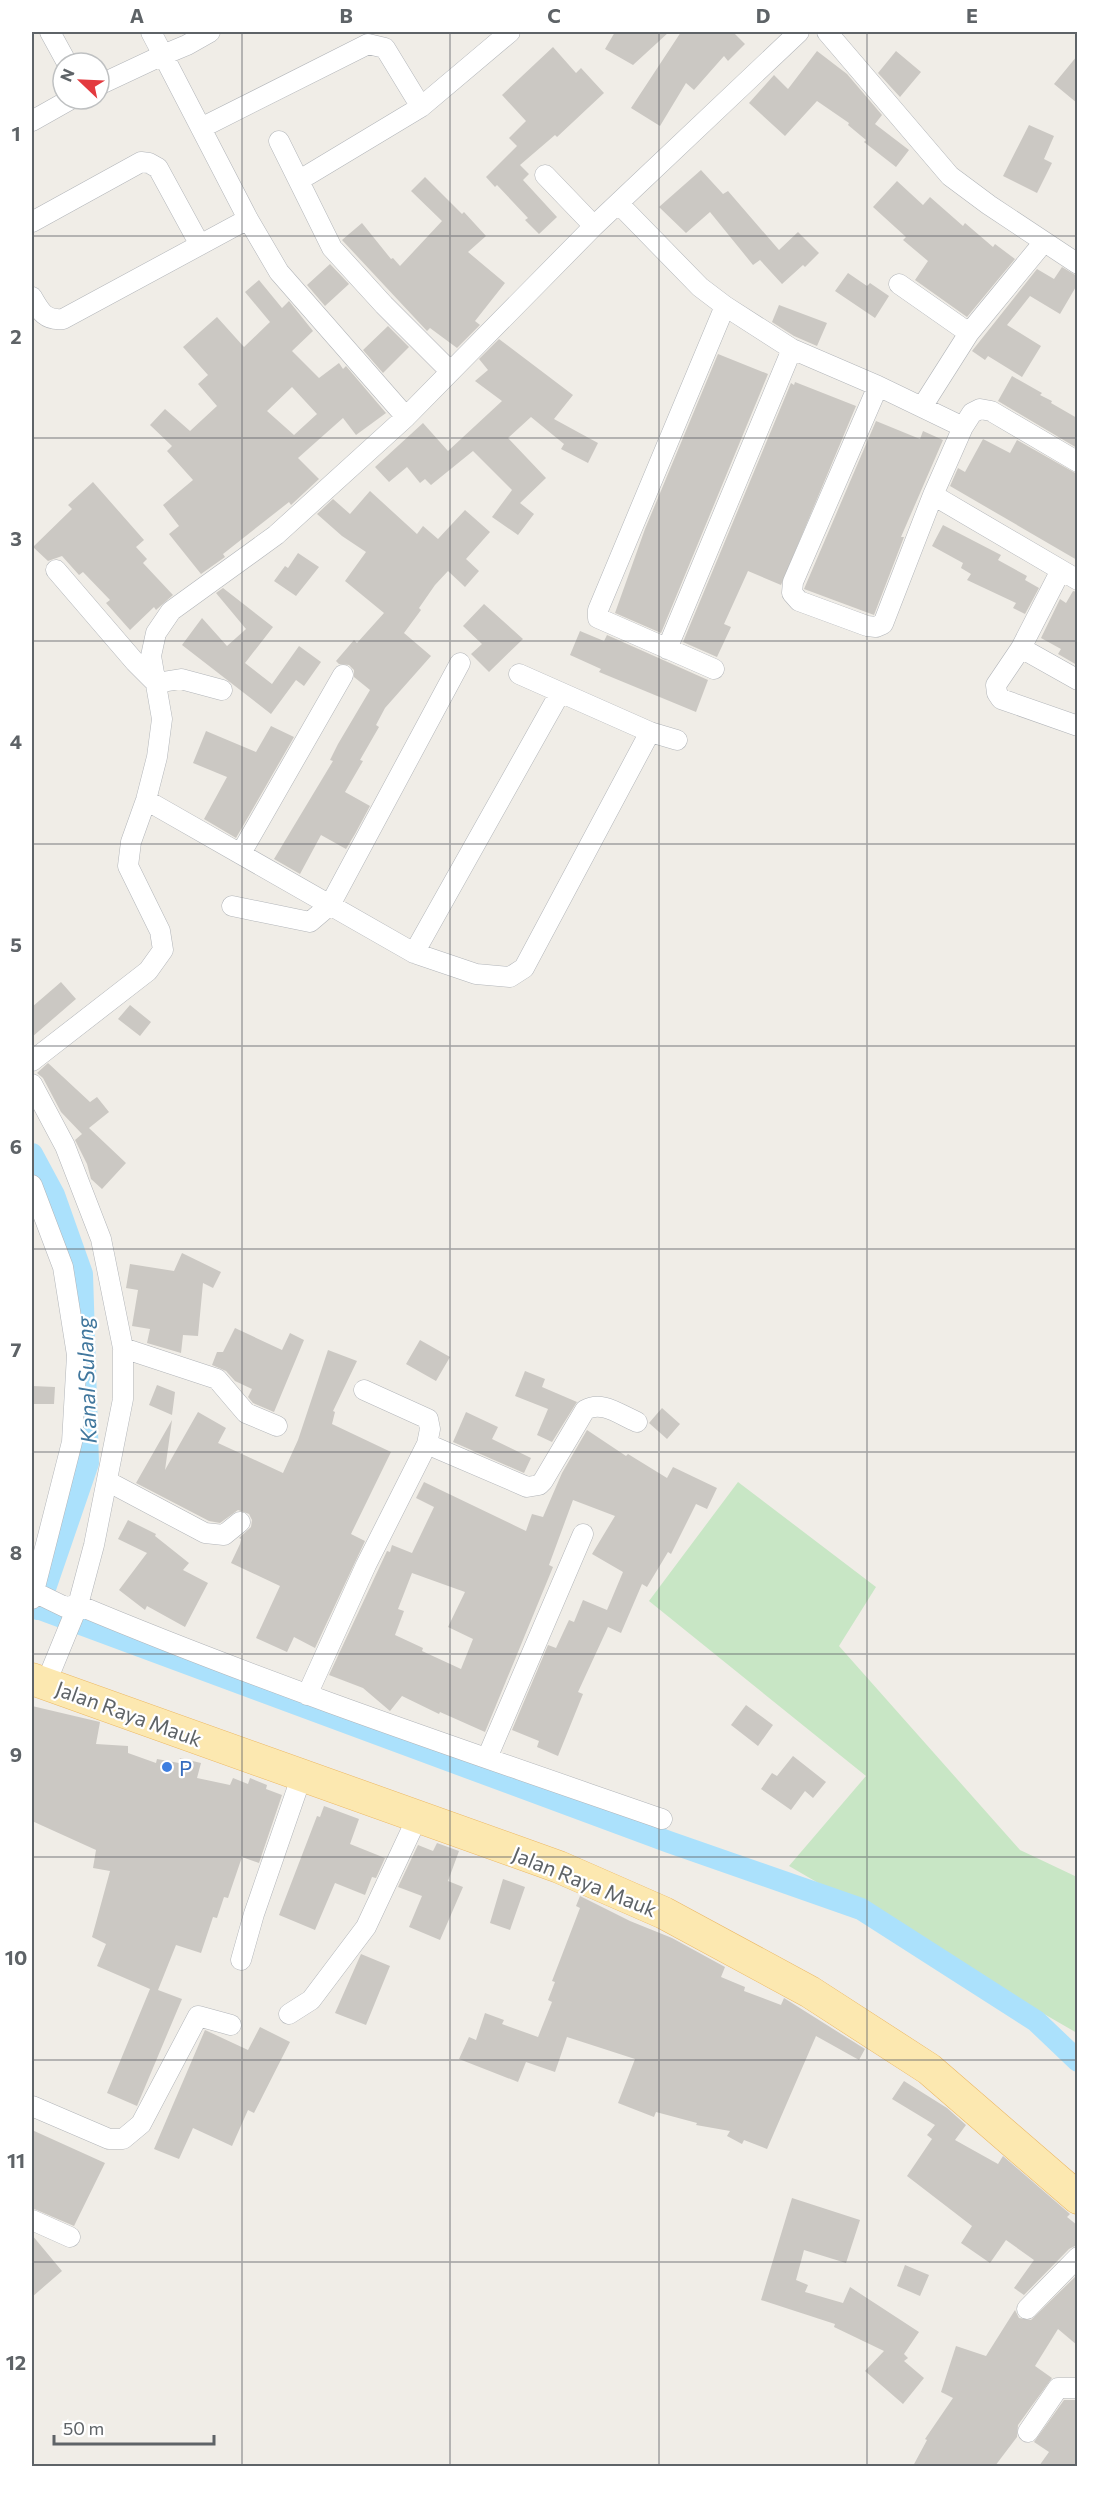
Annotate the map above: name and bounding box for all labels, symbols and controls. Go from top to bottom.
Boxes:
text: A [130,3,144,27]
text: B [339,3,353,27]
text: C [547,3,561,27]
text: D [756,3,770,27]
text: E [966,3,978,27]
north arrow [51,51,111,111]
text: N [56,66,78,84]
text: 1 [11,121,21,145]
text: 2 [10,324,22,348]
text: 3 [10,526,22,550]
text: 4 [10,729,22,753]
text: 5 [10,932,22,956]
text: 6 [10,1134,22,1158]
water label: Kanal Sulang [70,1315,102,1444]
text: 7 [11,1337,22,1361]
text: 8 [10,1540,22,1564]
street label: Jalan Raya Mauk [52,1675,206,1751]
text: 9 [10,1742,22,1766]
place label: P [179,1755,192,1780]
marker: P [160,1760,174,1774]
street label: Jalan Raya Mauk [509,1841,661,1921]
text: 10 [5,1945,27,1969]
text: 11 [7,2148,25,2172]
text: 12 [6,2350,26,2374]
scale bar [54,2408,214,2446]
text: 50 m [63,2417,104,2439]

